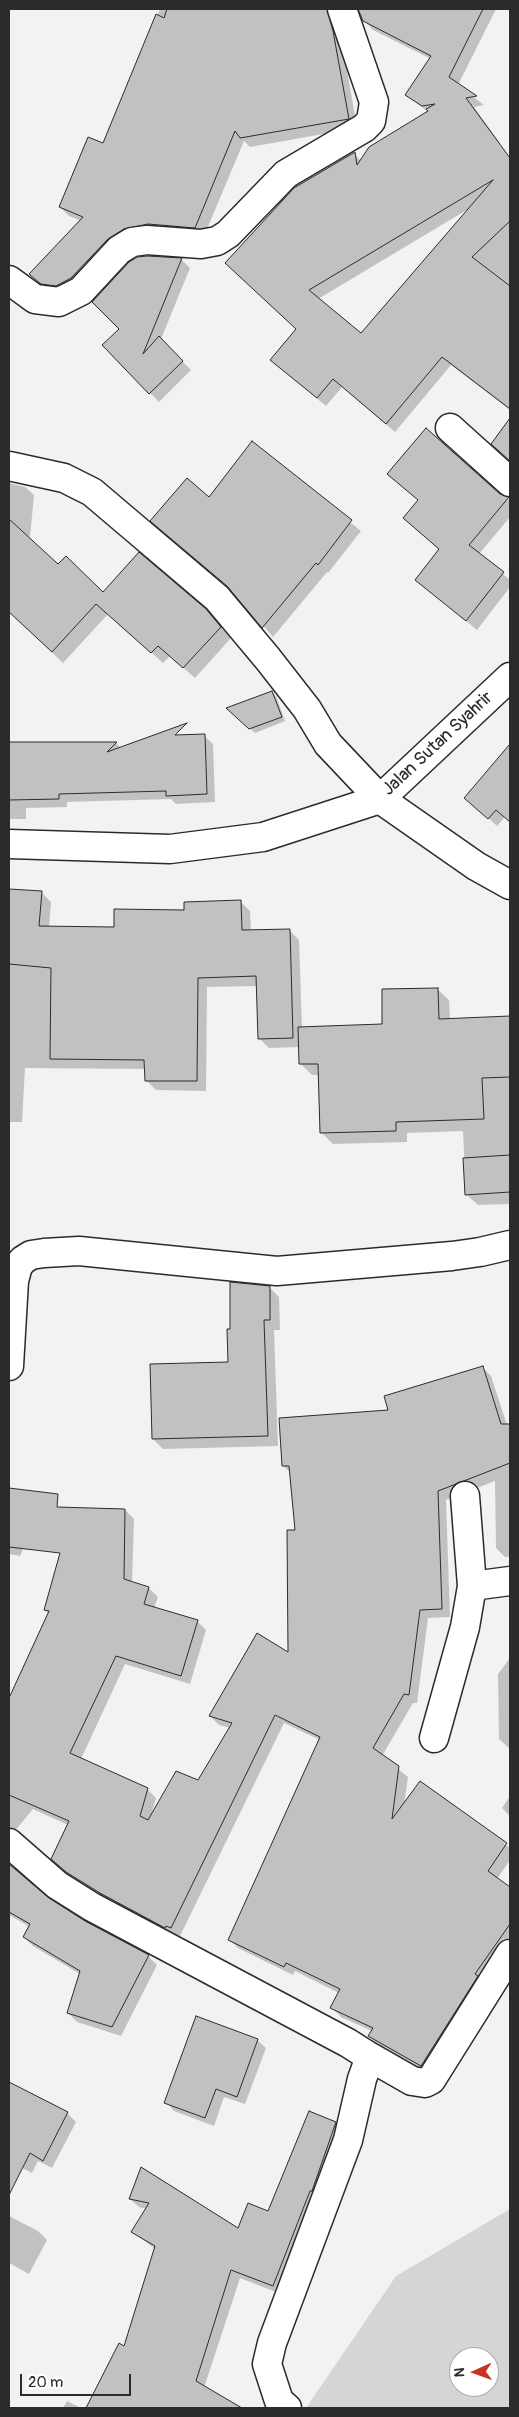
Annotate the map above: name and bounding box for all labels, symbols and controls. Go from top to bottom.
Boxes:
street label: Jalan Sutan Syahrir [378,687,498,801]
north arrow [449,2347,499,2397]
scale bar [22,2364,134,2396]
text: N [451,2367,468,2378]
text: 20 m [28,2373,63,2392]

